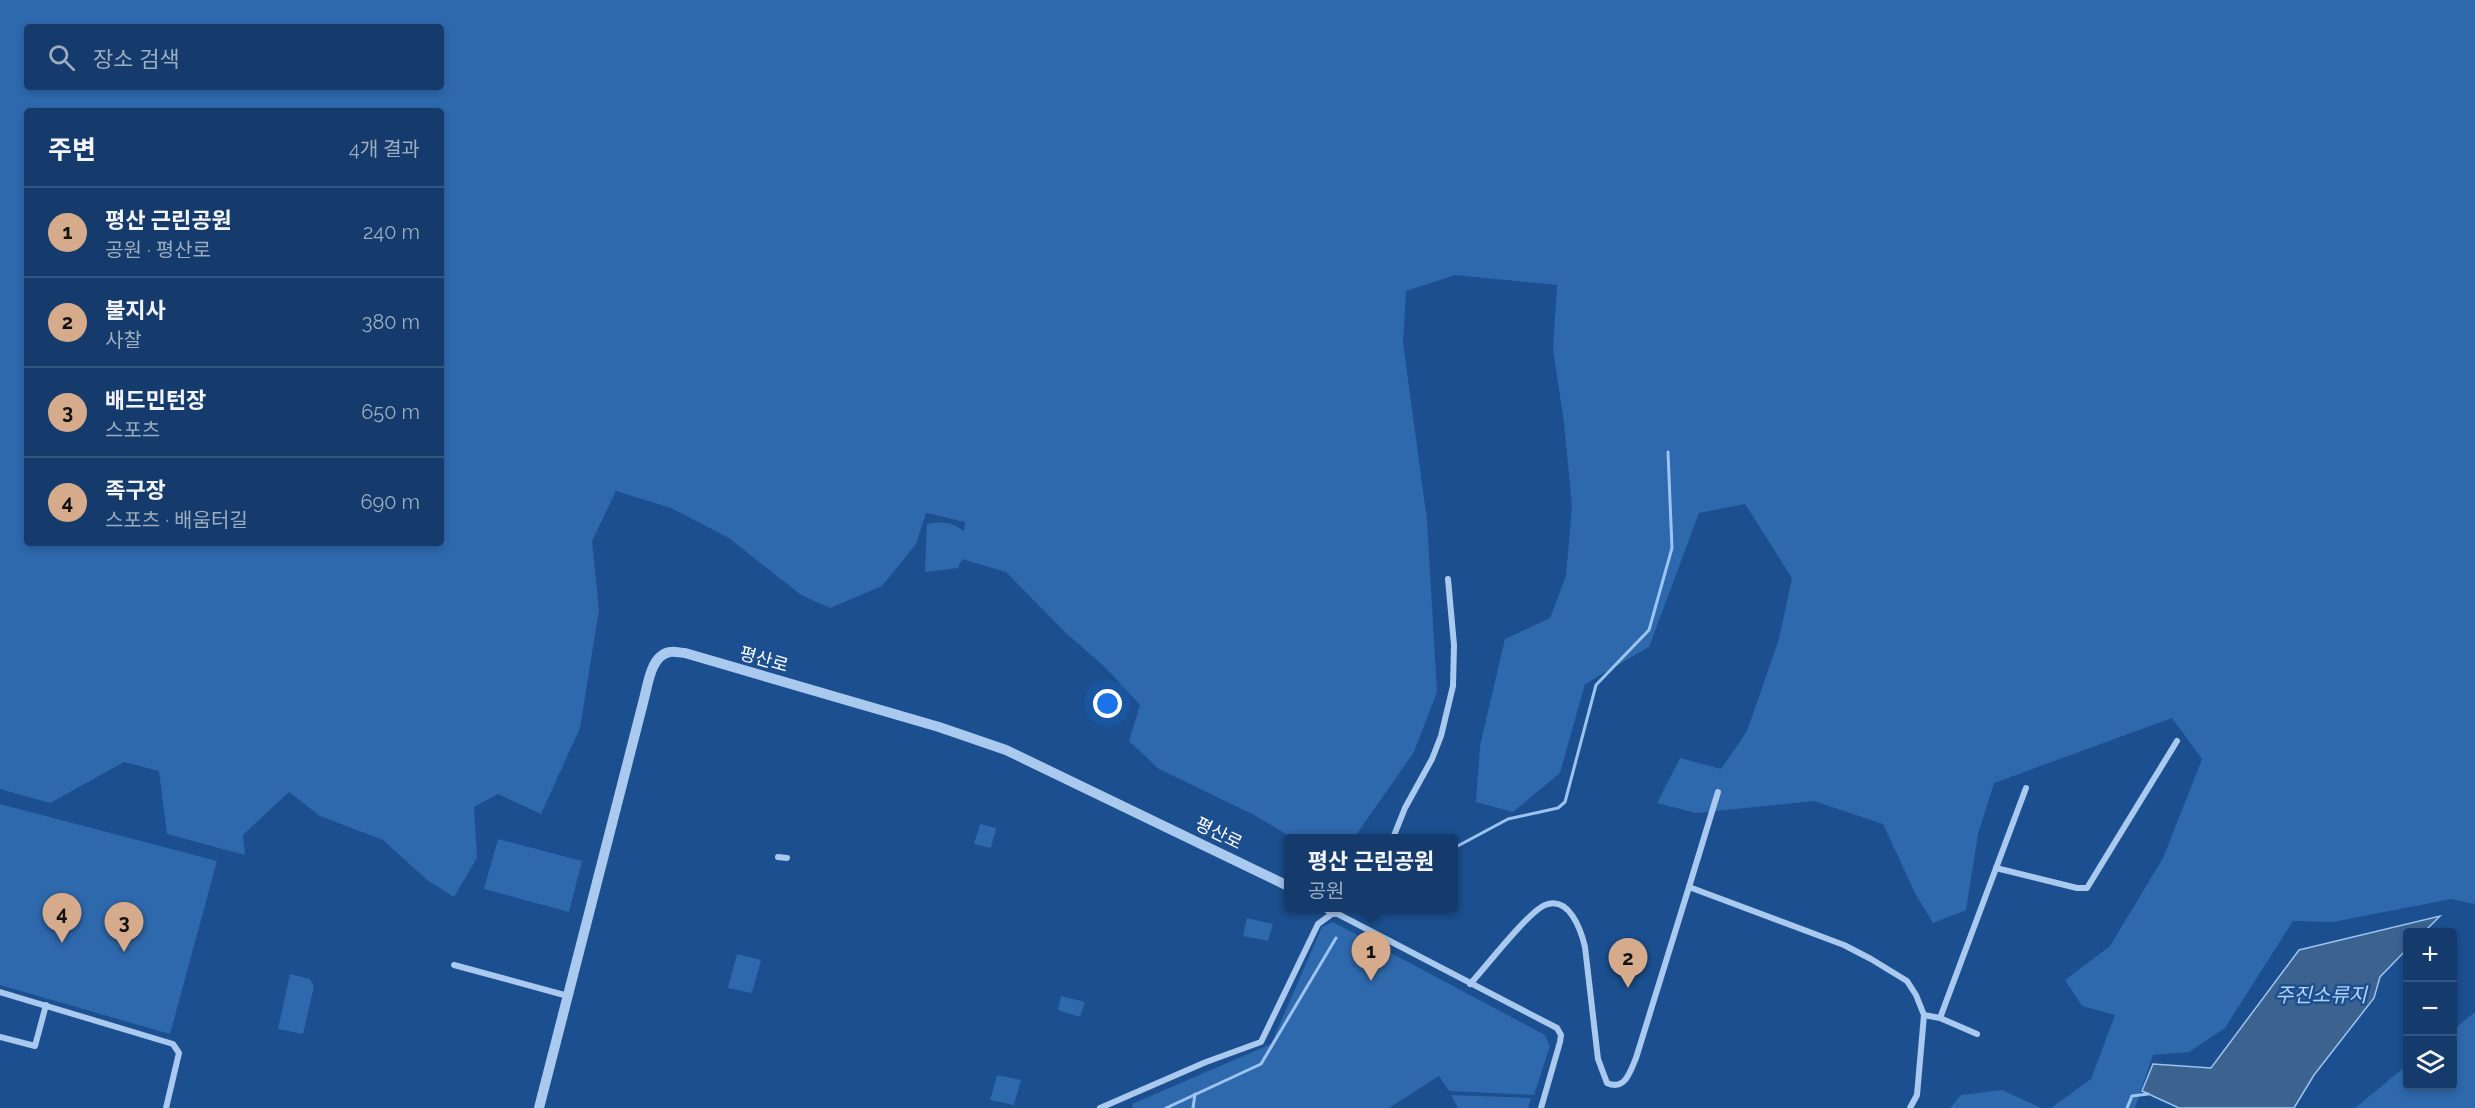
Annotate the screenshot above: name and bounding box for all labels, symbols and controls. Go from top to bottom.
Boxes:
search box [24,24,444,90]
icon: search [45,41,78,74]
text: 장소 검색 [93,46,180,72]
text: 주변 [48,135,96,165]
text: 4개 결과 [349,137,420,161]
text: 평산 근린공원 [105,207,232,233]
text: 1 [63,220,72,244]
text: 240 m [363,220,420,244]
text: 공원 · 평산로 [105,238,211,262]
text: 불지사 [105,297,166,323]
text: 2 [62,310,73,334]
text: 380 m [362,310,420,334]
text: 사찰 [105,328,142,352]
text: 배드민턴장 [105,387,206,413]
text: 3 [62,400,73,424]
text: 650 m [361,400,420,424]
text: 스포츠 [105,418,160,442]
text: 족구장 [105,477,166,503]
text: 4 [62,490,73,514]
text: 690 m [361,490,420,514]
text: 스포츠 · 배움터길 [105,508,248,532]
street label: 평산로 [737,642,791,676]
your location [1093,689,1122,718]
street label: 평산로 [1192,813,1246,853]
popup [1284,834,1458,912]
text: 평산 근린공원 [1308,848,1434,874]
text: 공원 [1308,879,1344,903]
pin: 4 [42,894,82,943]
pin: 3 [104,902,144,952]
map controls [2403,928,2457,1090]
button: + [2403,928,2457,982]
pin: 1 [1352,932,1390,981]
pin: 2 [1608,938,1648,988]
button: − [2403,982,2457,1036]
water label: 주진소류지 [2275,983,2369,1007]
button: layers [2403,1036,2457,1090]

